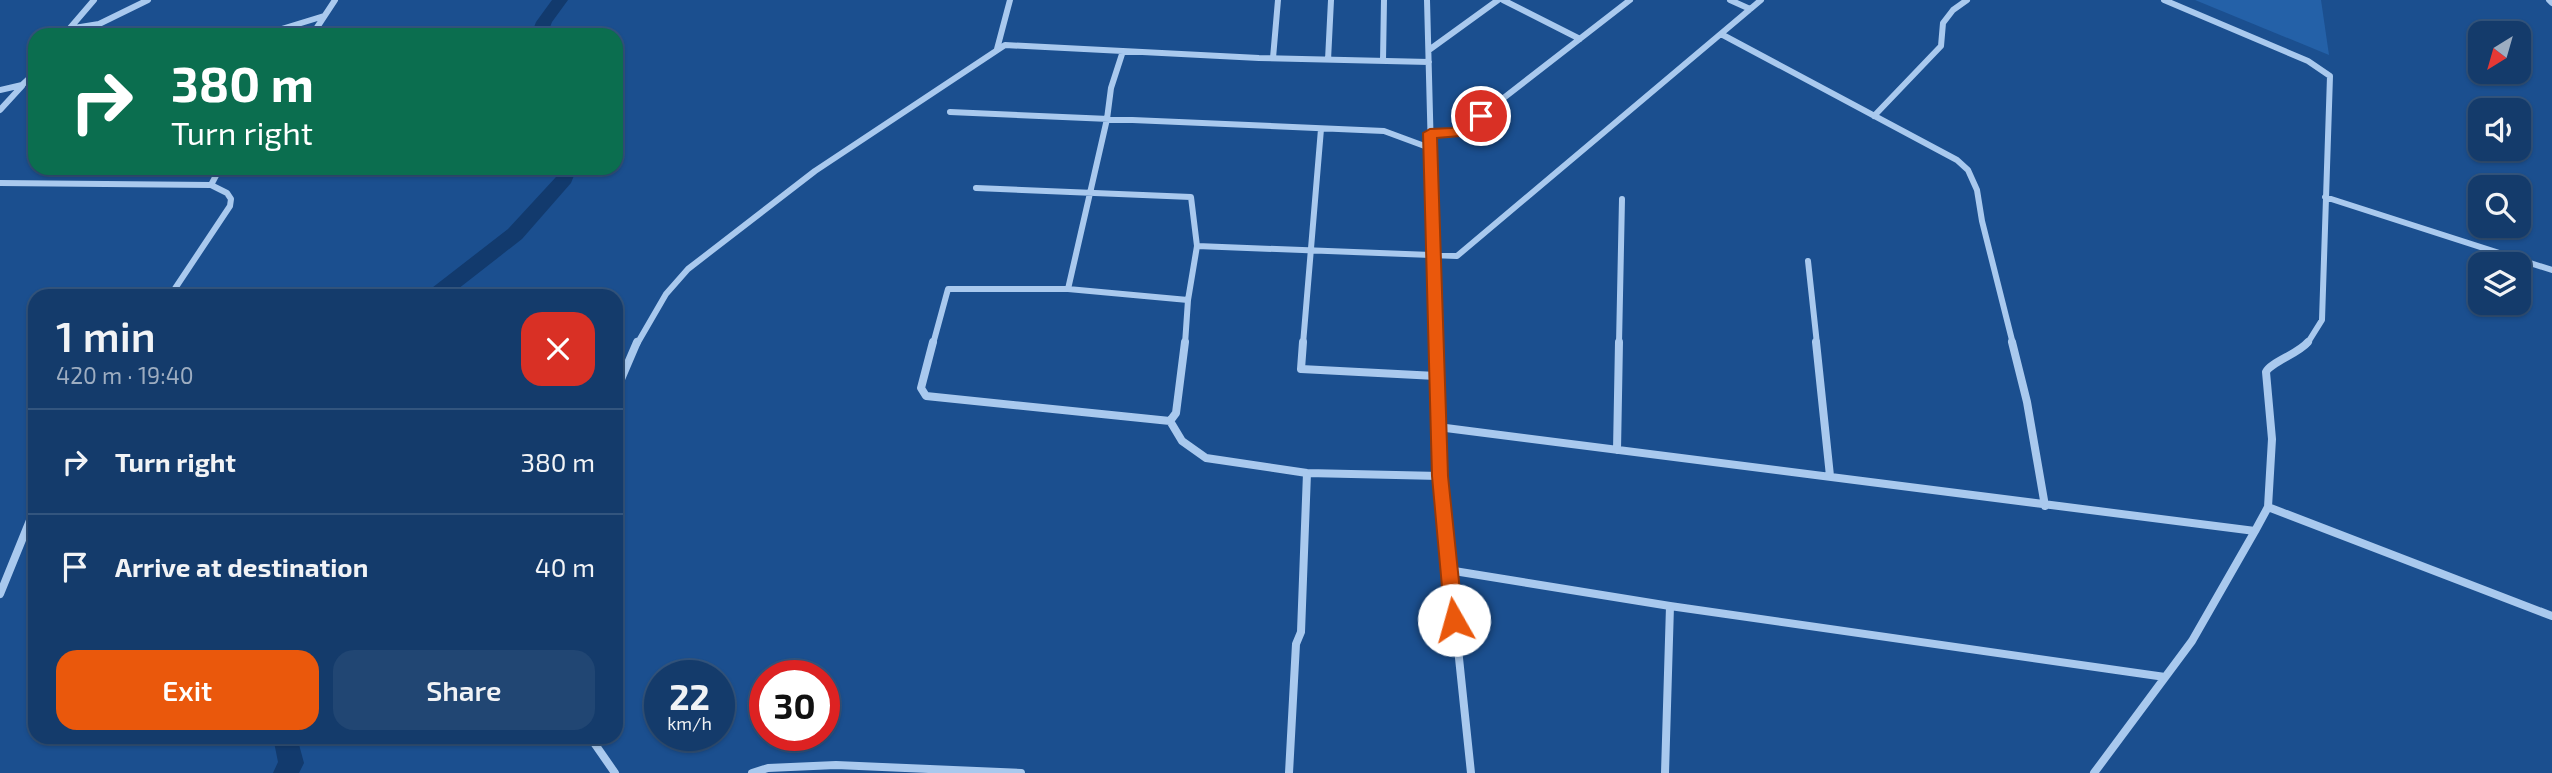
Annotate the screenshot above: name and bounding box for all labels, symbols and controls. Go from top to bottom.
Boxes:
north arrow [2468,21,2530,84]
map controls [2468,21,2531,315]
text: 380 m [171,53,314,112]
icon: right [56,56,147,147]
pin [1451,86,1511,146]
icon: arrive [1462,97,1500,135]
button: sound [2468,98,2531,161]
text: Turn right [171,113,313,151]
button: search [2468,175,2531,238]
button: layers [2468,252,2531,315]
text: 1 min [56,310,156,360]
button: close [521,312,595,386]
text: 420 m · 19:40 [56,361,194,389]
icon: right [56,443,94,481]
text: Turn right [115,446,236,477]
text: 380 m [521,446,595,477]
icon: arrive [56,548,94,586]
text: Arrive at destination [115,551,368,582]
text: 40 m [535,551,595,582]
position arrow [1417,583,1491,657]
button: Exit [56,650,319,730]
button: Share [333,650,595,730]
speed limit sign: 30 [749,660,840,751]
text: 22 [669,675,710,717]
text: km/h [667,712,712,734]

